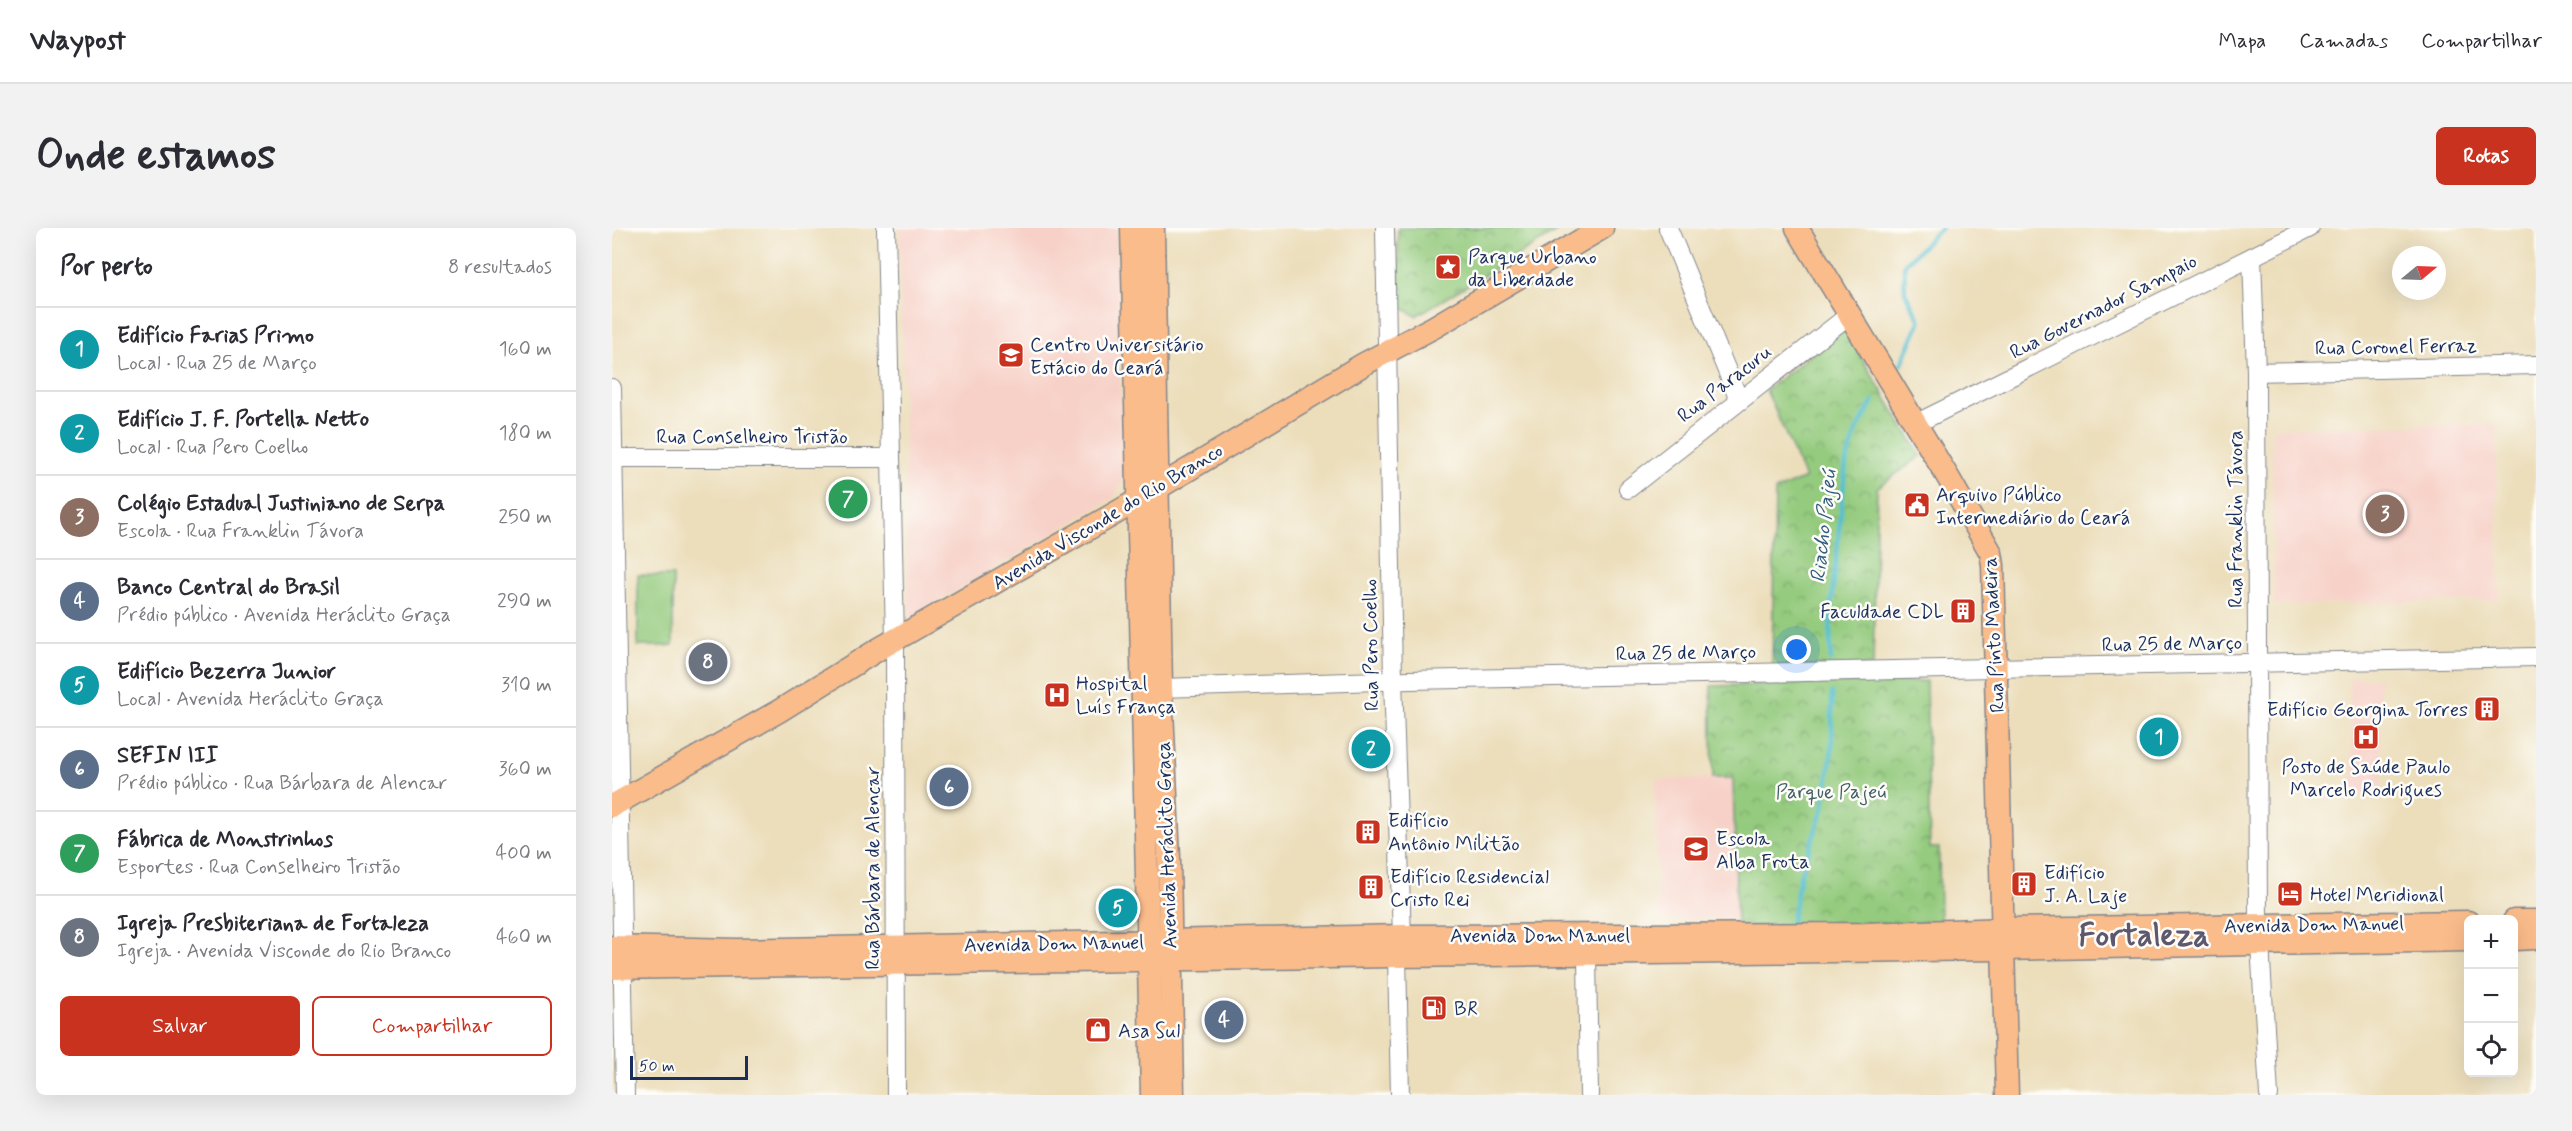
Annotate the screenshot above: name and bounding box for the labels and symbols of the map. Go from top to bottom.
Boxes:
place label: Parque Urbano da Liberdade [1468,244,1597,294]
north arrow [2392,246,2446,300]
street label: Rua Governador Sampaio [2005,248,2202,366]
place icon: Parque Urbano da Liberdade [1433,252,1463,282]
place label: Centro Universitário Estácio do Ceará [1030,332,1204,382]
street label: Rua Coronel Ferraz [2315,333,2477,362]
street label: Rua Paracuru [1672,339,1778,430]
school or university icon: Centro Universitário Estácio do Ceará [996,340,1026,370]
street label: Rua Conselheiro Tristão [656,424,848,451]
street label: Rua Franklin Távora [2223,430,2250,608]
street label: Avenida Visconde do Rio Branco [987,438,1228,597]
water label: Riacho Pajeú [1804,466,1844,584]
pin: 7 [828,476,868,522]
place label: Arquivo Público Intermediário do Ceará [1936,482,2130,532]
public building icon: Arquivo Público Intermediário do Ceará [1902,490,1932,520]
pin: 3 [2366,492,2404,536]
street label: Rua Pinto Madeira [1977,556,2012,714]
street label: Rua Pero Coelho [1357,579,1386,711]
building icon: Faculdade CDL [1948,596,1978,626]
place label: Faculdade CDL [1820,599,1944,626]
street label: Rua 25 de Março [2102,630,2243,659]
your location [1782,635,1811,664]
street label: Rua 25 de Março [1616,639,1757,668]
pin: 8 [688,640,728,684]
place label: Hospital Luís França [1076,671,1176,721]
hospital icon: Hospital Luís França [1042,680,1072,710]
building icon: Edifício Georgina Torres [2472,694,2502,724]
place label: Edifício Georgina Torres [2267,697,2468,725]
pin: 1 [2140,714,2178,760]
hospital icon: Posto de Saúde Paulo Marcelo Rodrigues [2351,722,2381,752]
pin: 2 [1352,726,1390,772]
street label: Avenida Heráclito Graça [1150,741,1185,949]
place label: Posto de Saúde Paulo Marcelo Rodrigues [2281,754,2451,806]
pin: 6 [930,764,968,810]
street label: Rua Bárbara de Alencar [860,766,887,970]
park label: Parque Pajeú [1776,779,1886,806]
place label: Edifício Antônio Militão [1388,808,1520,858]
building icon: Edifício Antônio Militão [1353,817,1383,847]
place label: Escola Alba Frota [1716,826,1810,876]
school or university icon: Escola Alba Frota [1681,834,1711,864]
place label: Edifício J. A. Laje [2044,860,2127,910]
place label: Edifício Residencial Cristo Rei [1390,864,1549,914]
building icon: Edifício J. A. Laje [2009,869,2039,899]
building icon: Edifício Residencial Cristo Rei [1356,872,1386,902]
hotel icon: Hotel Meridional [2275,879,2305,909]
place label: Hotel Meridional [2310,882,2444,909]
pin: 5 [1098,886,1138,930]
street label: Avenida Dom Manuel [2224,910,2404,941]
district label: Fortaleza [2079,915,2209,957]
street label: Avenida Dom Manuel [1450,923,1630,950]
street label: Avenida Dom Manuel [964,929,1144,960]
fuel station icon: BR [1419,993,1449,1023]
place label: BR [1454,996,1478,1023]
pin: 4 [1204,998,1244,1042]
shop icon: Asa Sul [1083,1015,1113,1045]
place label: Asa Sul [1118,1018,1180,1045]
scale bar [630,1053,748,1080]

